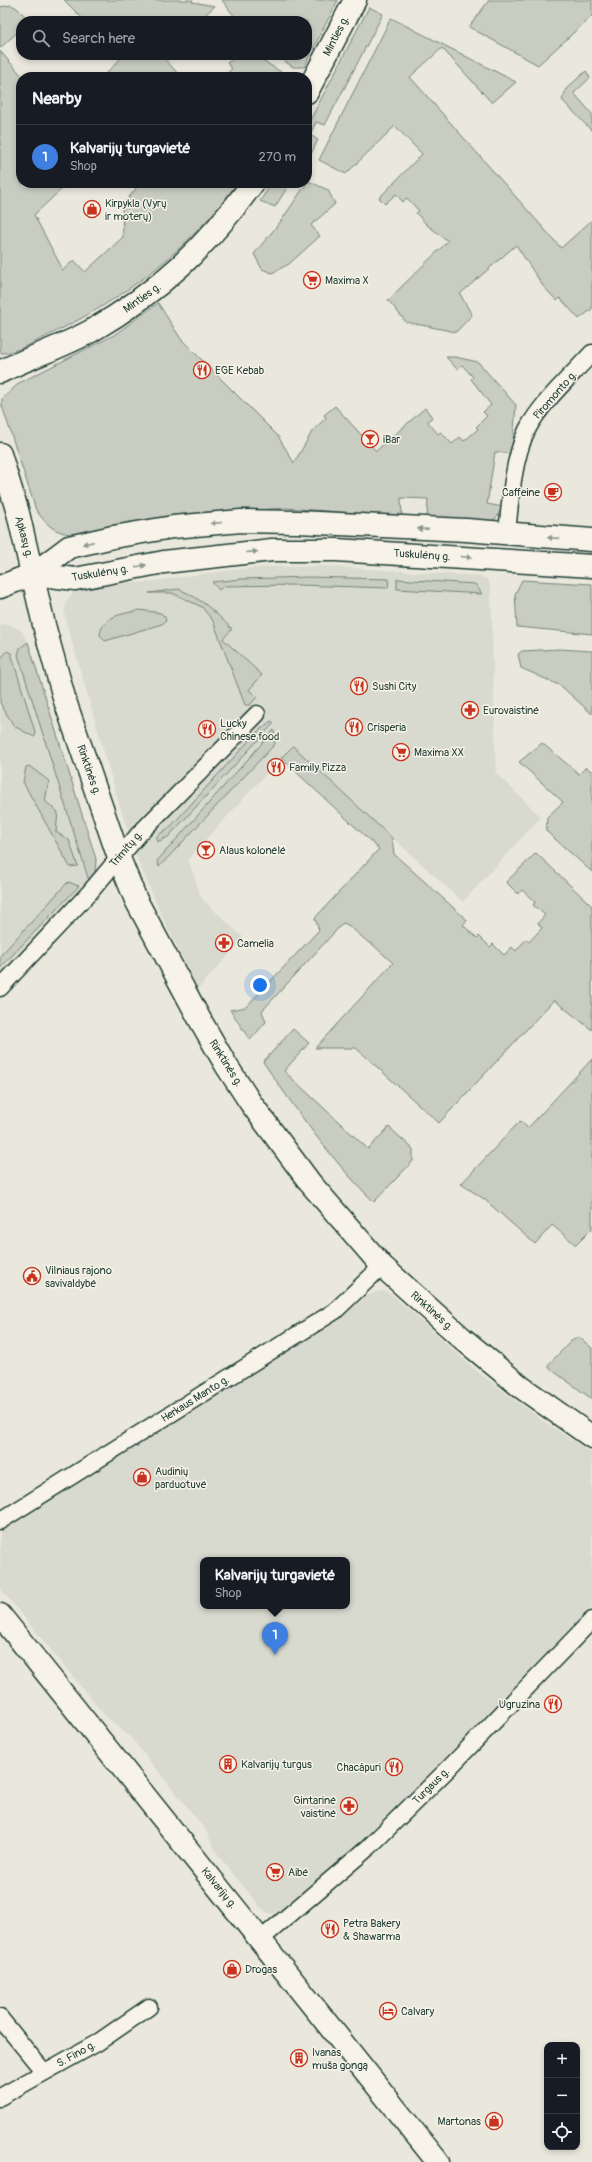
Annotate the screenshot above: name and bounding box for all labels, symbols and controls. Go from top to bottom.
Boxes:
street label: Minties g. [320,14,352,58]
search box [16,16,312,60]
icon: search [30,27,52,49]
text: Search here [62,29,135,48]
text: Nearby [32,88,81,109]
text: Kalvarijų turgavietė [70,139,190,158]
text: 1 [42,149,48,165]
text: 270 m [259,149,296,165]
text: Shop [70,158,97,174]
place label: Kirpykla (Vyrų ir moterų) [105,197,167,223]
shop icon: Kirpykla (Vyrų ir moterų) [82,199,102,219]
supermarket icon: Maxima X [302,270,322,290]
place label: Maxima X [325,274,369,287]
street label: Minties g. [121,280,163,316]
restaurant icon: EGE Kebab [192,360,212,380]
place label: EGE Kebab [215,364,264,377]
street label: Piromonto g. [531,368,579,422]
bar icon: iBar [360,429,380,449]
place label: iBar [383,433,400,446]
cafe icon: Caffeine [543,482,563,502]
place label: Caffeine [502,486,541,499]
street label: Apkasų g. [12,515,36,559]
one-way arrow [210,520,222,527]
one-way arrow [417,525,429,532]
one-way arrow [547,534,559,541]
one-way arrow [82,540,94,546]
street label: Tuskulėnų g. [393,547,451,563]
one-way arrow [246,548,258,555]
one-way arrow [460,554,472,561]
street label: Tuskulėnų g. [71,562,129,584]
one-way arrow [135,563,147,569]
restaurant icon: Sushi City [349,676,369,696]
place label: Sushi City [372,680,417,693]
pharmacy icon: Eurovaistinė [460,700,480,720]
place label: Eurovaistinė [483,704,539,717]
place label: Lucky Chinese food [220,717,279,743]
restaurant icon: Crisperia [344,717,364,737]
restaurant icon: Lucky Chinese food [197,719,217,739]
place label: Crisperia [367,721,406,734]
supermarket icon: Maxima XX [391,742,411,762]
street label: Rinktinės g. [74,743,104,797]
place label: Maxima XX [414,746,464,759]
restaurant icon: Family Pizza [266,757,286,777]
place label: Family Pizza [289,761,346,774]
street label: Trimitų g. [107,828,145,870]
bar icon: Alaus kolonėlė [196,840,216,860]
place label: Alaus kolonėlė [219,844,286,857]
pharmacy icon: Camelia [214,933,234,953]
place label: Camelia [237,937,274,950]
your location [250,975,270,995]
street label: Rinktinės g. [207,1037,245,1089]
place label: Vilniaus rajono savivaldybė [45,1264,112,1290]
public building icon: Vilniaus rajono savivaldybė [22,1266,42,1286]
street label: Rinktinės g. [408,1289,456,1333]
street label: Herkaus Manto g. [159,1373,231,1425]
place label: Audinių parduotuvė [155,1465,207,1491]
shop icon: Audinių parduotuvė [132,1467,152,1487]
popup [200,1557,350,1609]
text: Kalvarijų turgavietė [215,1566,335,1585]
text: Shop [215,1585,242,1601]
pin: 1 [262,1622,288,1655]
restaurant icon: Ugruzina [543,1694,563,1714]
place label: Ugruzina [499,1698,540,1711]
building icon: Kalvarijų turgus [218,1754,238,1774]
restaurant icon: Chacápuri [384,1757,404,1777]
place label: Kalvarijų turgus [241,1758,312,1771]
place label: Chacápuri [337,1761,381,1774]
street label: Turgaus g. [410,1765,452,1807]
place label: Gintarinė vaistinė [293,1794,336,1820]
pharmacy icon: Gintarinė vaistinė [339,1796,359,1816]
supermarket icon: Aibė [265,1862,285,1882]
street label: Kalvarijų g. [199,1865,239,1911]
place label: Aibė [288,1866,308,1879]
place label: Petra Bakery & Shawarma [343,1917,401,1943]
restaurant icon: Petra Bakery & Shawarma [320,1919,340,1939]
shop icon: Drogas [222,1959,242,1979]
place label: Drogas [245,1963,277,1976]
hotel icon: Calvary [378,2001,398,2021]
place label: Calvary [401,2005,435,2018]
street label: S. Fino g. [54,2038,98,2070]
map controls [544,2042,580,2150]
button: + [544,2042,580,2078]
place label: Ivanas muša gongą [312,2046,369,2072]
building icon: Ivanas muša gongą [289,2048,309,2068]
button: − [544,2078,580,2114]
shop icon: Martonas [484,2111,504,2131]
button: locate [544,2114,580,2150]
place label: Martonas [438,2115,481,2128]

